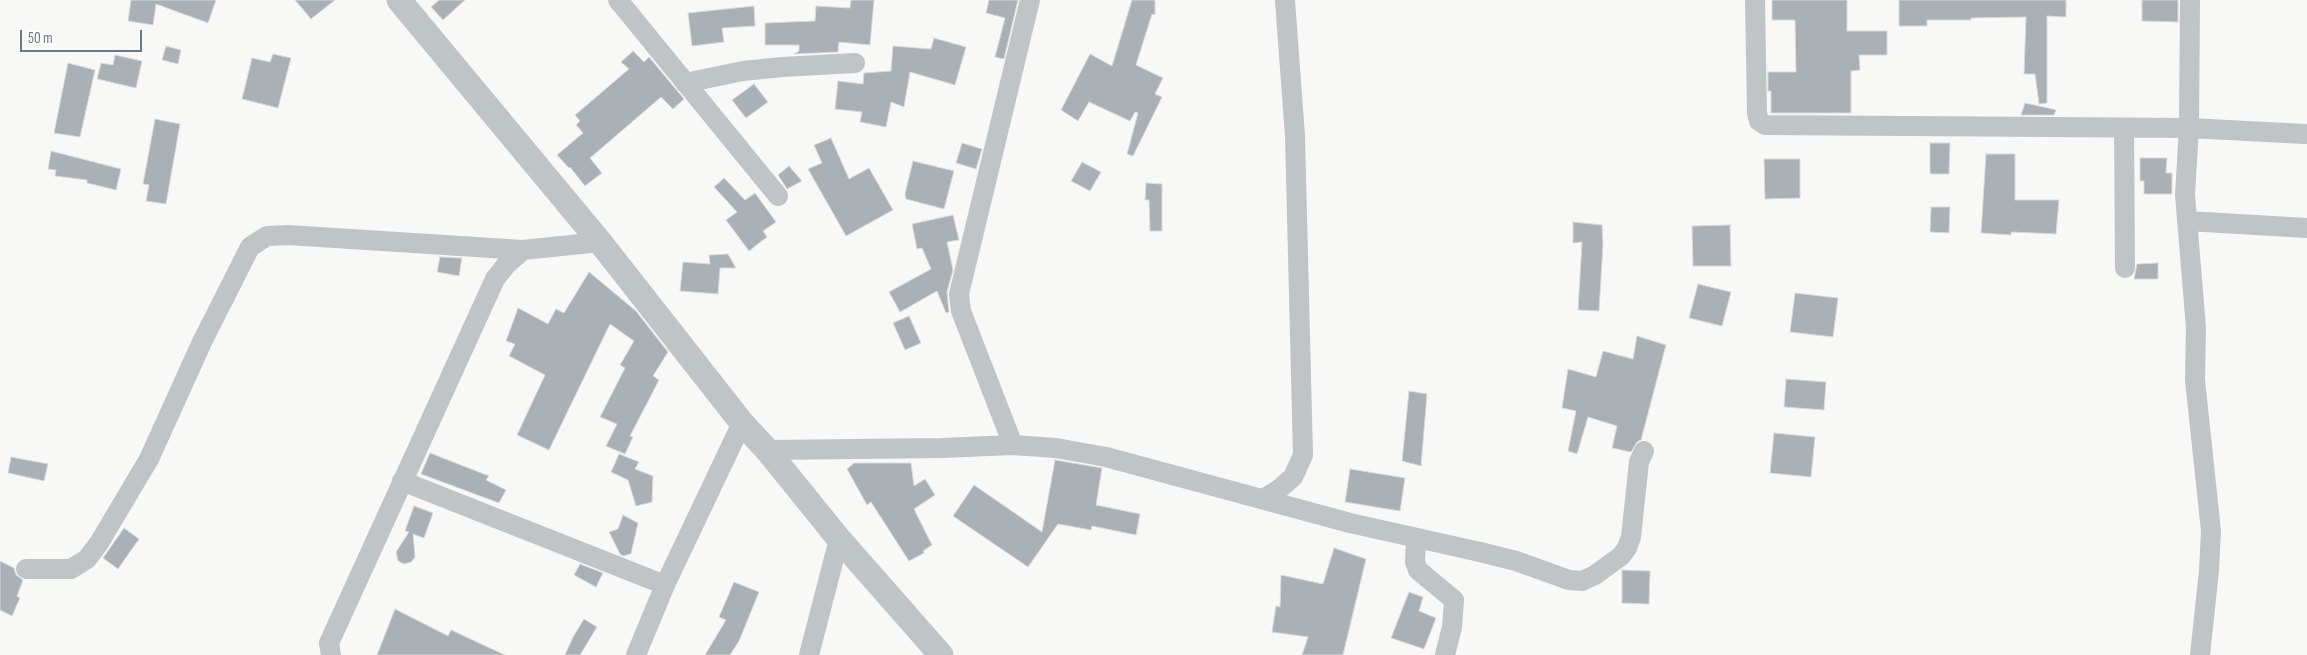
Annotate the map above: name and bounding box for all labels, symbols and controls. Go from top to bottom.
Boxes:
scale bar [22,20,145,52]
text: 50 m [28,29,53,48]

